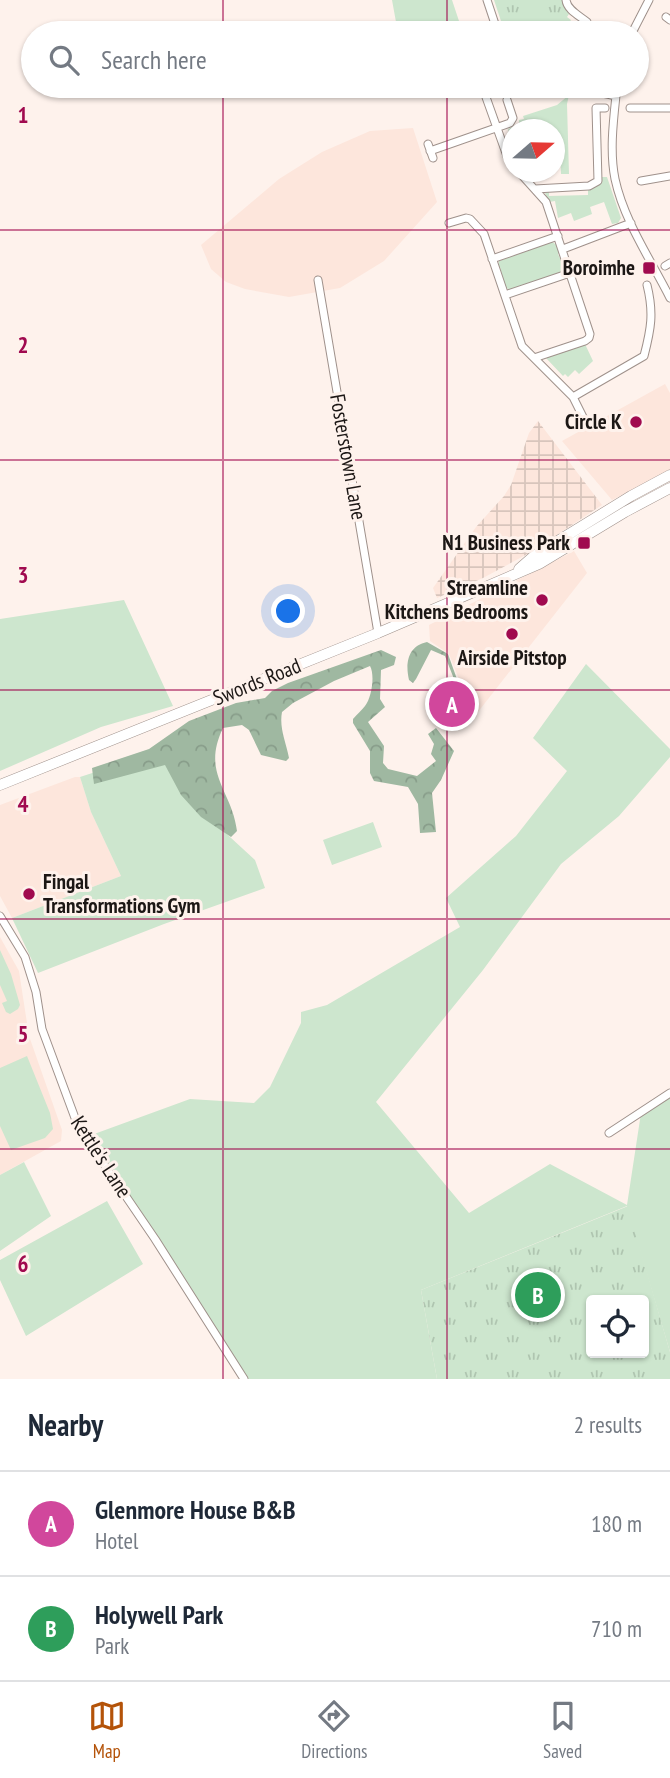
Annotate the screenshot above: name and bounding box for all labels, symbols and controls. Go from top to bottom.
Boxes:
search box [21,21,649,98]
icon: search [45,41,83,79]
text: Search here [101,43,207,76]
text: 1 [18,100,29,129]
north arrow [502,119,565,182]
place label: Boroimhe [563,254,635,281]
marker: Boroimhe [641,260,657,276]
text: 2 [18,330,29,359]
street label: Fosterstown Lane [324,392,373,522]
place label: Circle K [565,408,622,435]
marker: Circle K [628,414,644,430]
place label: N1 Business Park [442,529,570,556]
marker: N1 Business Park [576,535,592,551]
text: 3 [18,560,29,589]
place label: Streamline Kitchens Bedrooms [385,574,528,625]
marker: Streamline Kitchens Bedrooms [534,592,550,608]
your location [271,594,305,628]
marker: Airside Pitstop [504,626,520,642]
place label: Airside Pitstop [456,644,567,671]
street label: Swords Road [209,652,305,711]
pin: A [429,678,475,730]
text: 4 [18,789,29,818]
place label: Fingal Transformations Gym [43,868,200,919]
marker: Fingal Transformations Gym [21,886,37,902]
text: 5 [18,1019,29,1048]
street label: Kettle's Lane [65,1111,138,1203]
text: 6 [18,1249,29,1278]
pin: B [515,1269,561,1321]
map controls [586,1295,649,1358]
button: locate [586,1295,649,1358]
text: Nearby [28,1405,103,1444]
text: 2 results [574,1410,642,1439]
text: Glenmore House B&B [95,1493,296,1526]
text: A [45,1509,57,1538]
text: 180 m [591,1509,642,1538]
text: Hotel [95,1526,138,1555]
text: Holywell Park [95,1598,223,1631]
text: B [45,1614,57,1643]
text: 710 m [591,1614,642,1643]
text: Park [95,1631,129,1660]
tab: Map [88,1697,126,1763]
tab: Directions [301,1697,367,1763]
tab: Saved [543,1697,582,1763]

